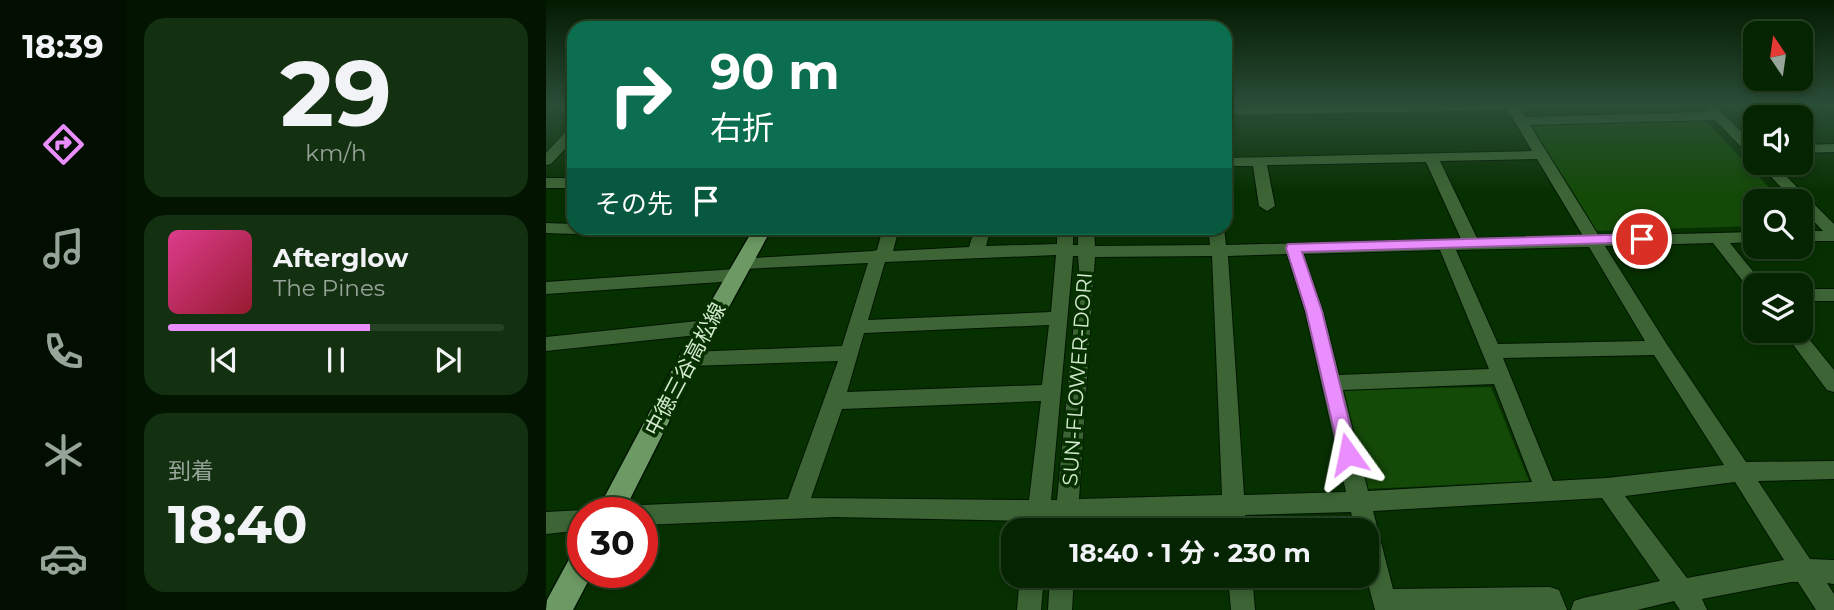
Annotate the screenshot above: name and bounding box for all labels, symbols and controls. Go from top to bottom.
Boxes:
north arrow [1743,21,1813,91]
map controls [1743,21,1813,343]
text: 18:39 [22,27,104,66]
text: 29 [280,38,392,149]
text: 90 m [710,42,840,101]
icon: right [595,49,686,140]
button: sound [1743,105,1813,175]
text: 右折 [710,108,774,147]
icon: directions [39,120,88,169]
text: km/h [305,139,367,167]
icon: arrive [687,182,725,220]
text: その先 [595,188,673,220]
button: search [1743,189,1813,259]
pin [1612,209,1672,269]
icon: arrive [1623,220,1661,258]
icon: music [39,224,88,273]
text: Afterglow [273,242,408,274]
street label: SUN-FLOWER-DORI [1057,271,1097,487]
button: layers [1743,273,1813,343]
text: The Pines [273,274,385,302]
street label: 中徳三谷高松線 [639,298,731,440]
icon: phone [39,327,88,376]
icon: previous [205,341,243,379]
icon: pause [317,341,355,379]
icon: next [429,341,467,379]
position arrow [1311,417,1385,491]
icon: climate [39,430,88,479]
text: 到着 [168,457,214,485]
text: 18:40 [168,493,307,556]
speed limit sign: 30 [567,497,658,588]
icon: car [39,534,88,583]
text: 18:40 · 1 分 · 230 m [1069,537,1311,569]

